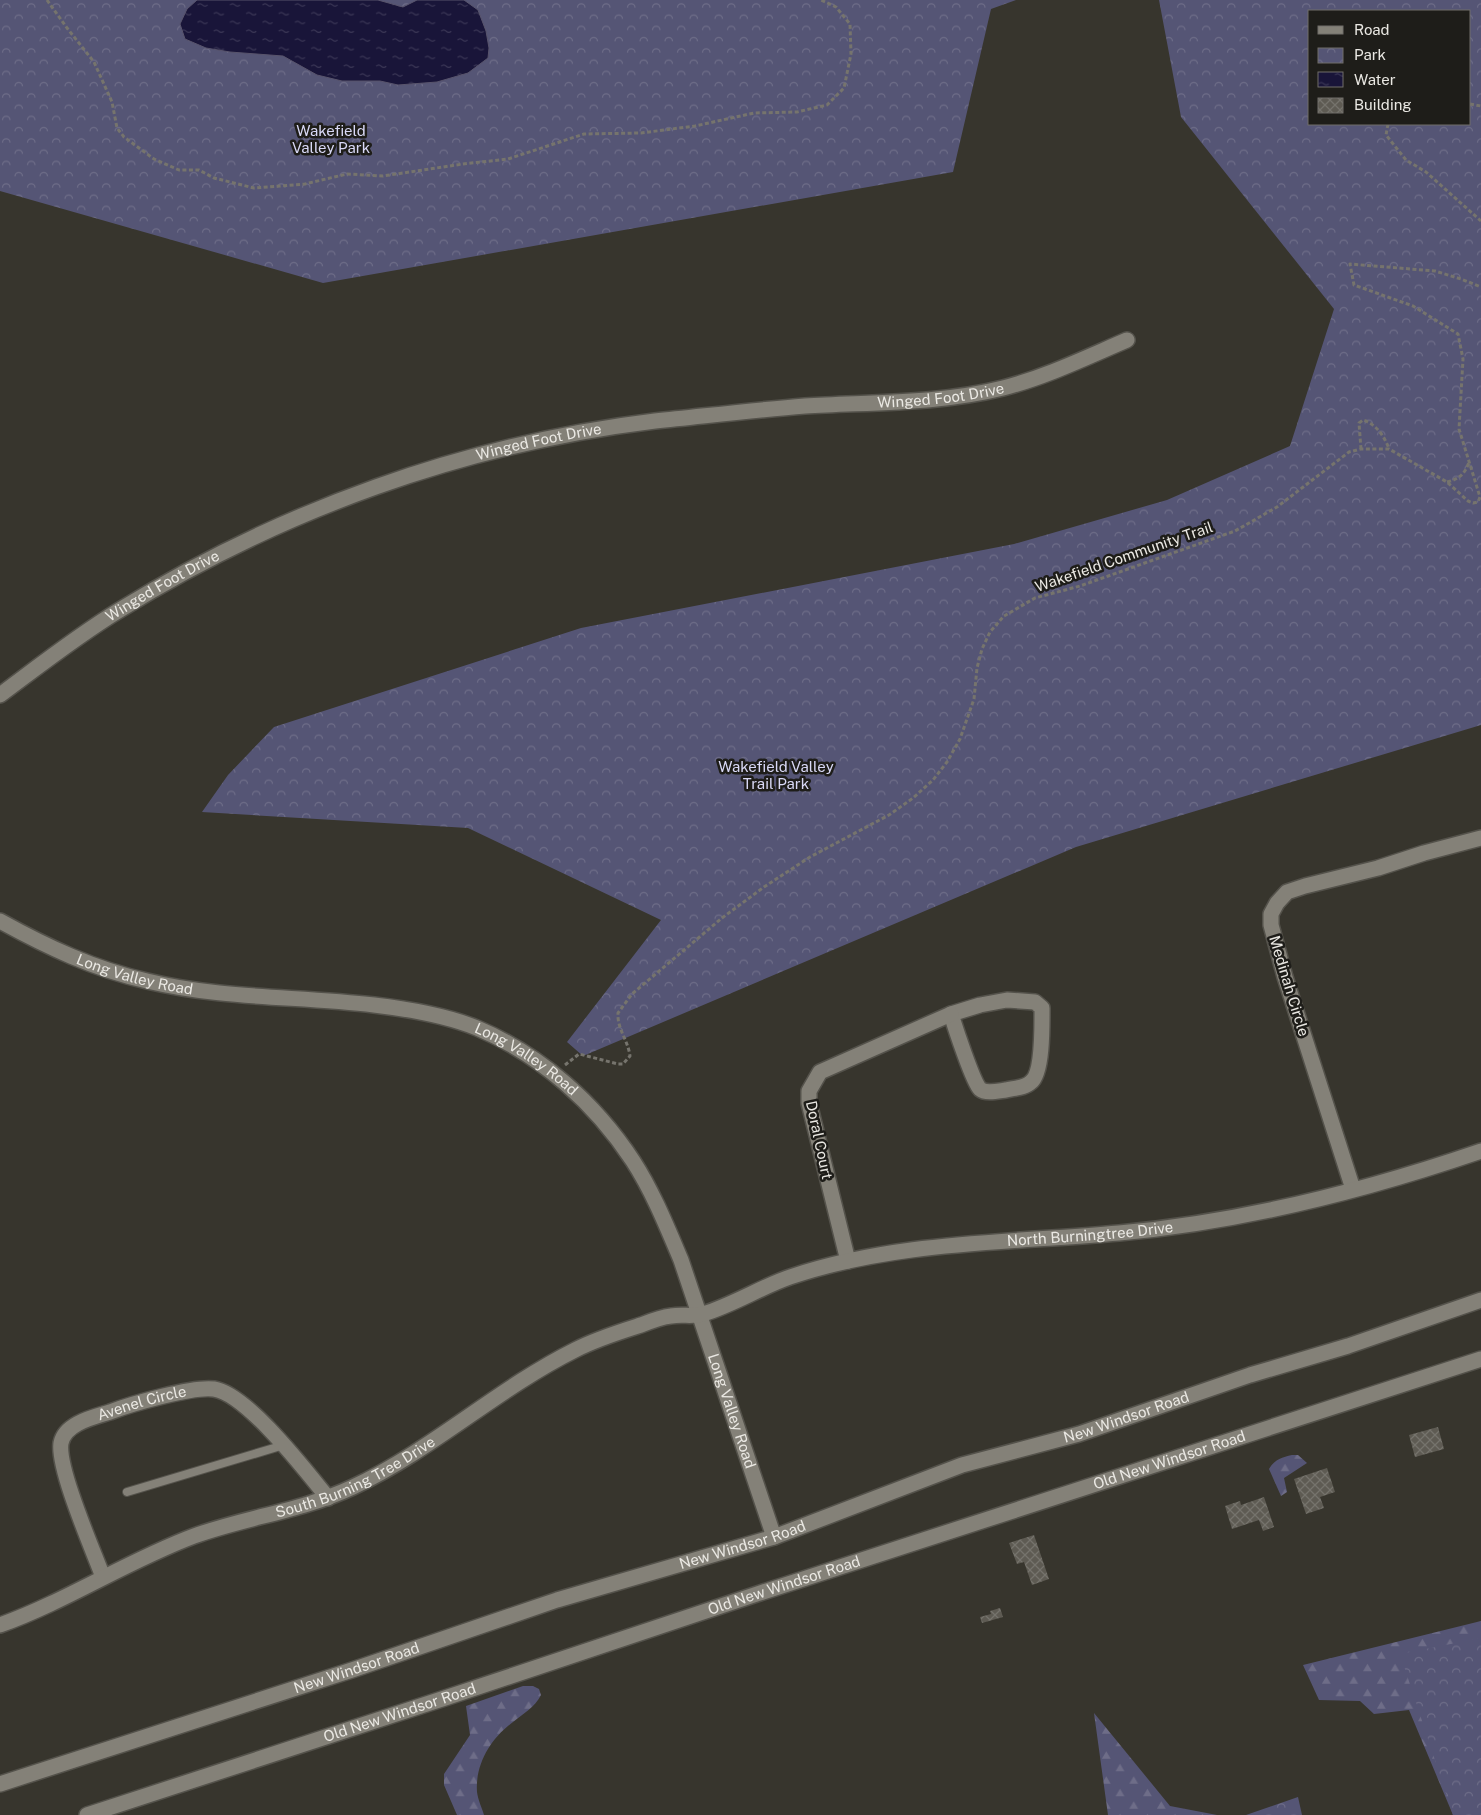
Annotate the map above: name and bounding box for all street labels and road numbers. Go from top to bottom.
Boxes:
street label: Winged Foot Drive [877,379,1006,411]
street label: Winged Foot Drive [474,420,603,463]
street label: Wakefield Community Trail [1033,518,1215,595]
street label: Winged Foot Drive [102,547,222,625]
street label: Medinah Circle [1266,933,1313,1038]
street label: Long Valley Road [74,950,194,998]
street label: Long Valley Road [472,1019,582,1098]
street label: Doral Court [803,1099,836,1181]
street label: North Burningtree Drive [1006,1218,1174,1249]
street label: Long Valley Road [705,1351,759,1470]
street label: Avenel Circle [95,1382,188,1423]
street label: New Windsor Road [1062,1388,1191,1446]
street label: Old New Windsor Road [1091,1427,1247,1492]
street label: South Burning Tree Drive [273,1433,438,1521]
street label: New Windsor Road [677,1517,808,1572]
street label: Old New Windsor Road [706,1552,862,1618]
street label: New Windsor Road [291,1639,422,1696]
street label: Old New Windsor Road [321,1679,478,1745]

